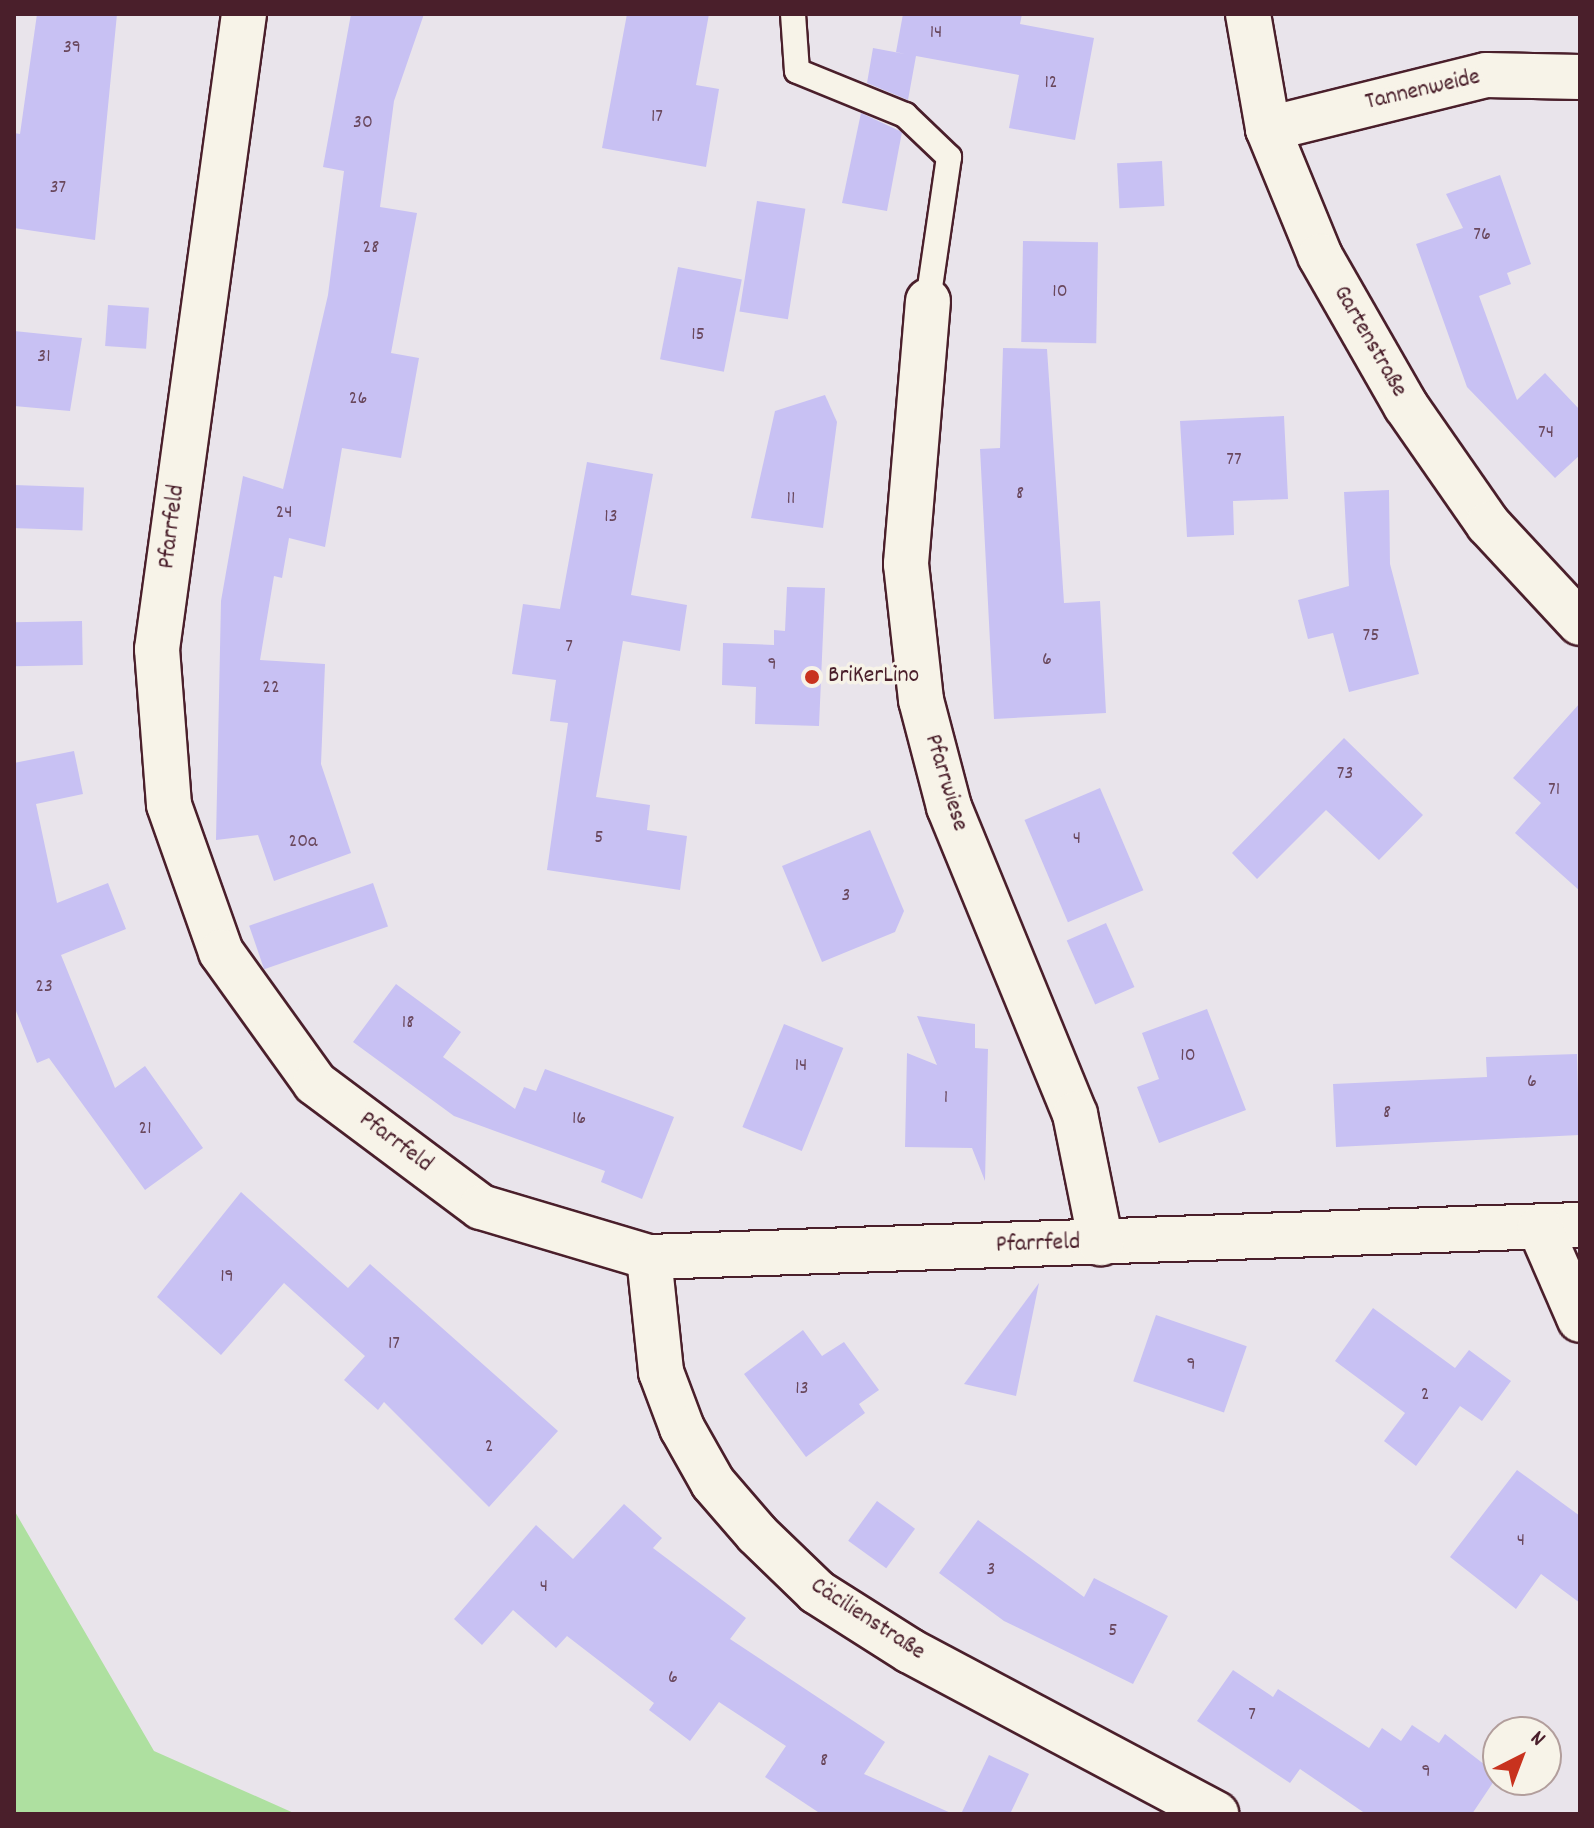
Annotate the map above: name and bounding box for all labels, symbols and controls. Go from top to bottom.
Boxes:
house number: 14 [930,21,942,45]
house number: 39 [63,36,81,60]
street label: Tannenweide [1363,64,1483,118]
house number: 12 [1044,71,1058,95]
house number: 17 [651,105,663,129]
house number: 30 [353,111,373,135]
house number: 37 [50,176,66,200]
house number: 76 [1473,223,1491,247]
house number: 28 [363,236,379,260]
house number: 10 [1052,280,1068,304]
street label: Gartenstraße [1326,281,1412,403]
house number: 15 [691,323,705,347]
house number: 31 [37,345,51,369]
house number: 26 [349,387,367,411]
house number: 74 [1538,421,1554,445]
house number: 77 [1226,448,1242,472]
house number: 8 [1016,482,1024,506]
street label: Pfarrfeld [154,483,192,571]
house number: 11 [787,487,795,511]
house number: 24 [275,501,293,525]
house number: 13 [604,505,618,529]
house number: 75 [1363,624,1379,648]
house number: 7 [565,635,573,659]
house number: 6 [1042,648,1052,672]
house number: 9 [767,653,777,677]
place label: BriKerLino [828,663,919,691]
marker: BriKerLino [803,668,821,686]
house number: 22 [262,676,280,700]
street label: Pfarrwiese [917,731,973,835]
house number: 73 [1337,762,1353,786]
house number: 71 [1548,778,1560,802]
house number: 5 [594,826,604,850]
house number: 4 [1073,827,1081,851]
house number: 20a [288,830,318,854]
house number: 3 [842,884,850,908]
house number: 23 [35,975,53,999]
house number: 18 [402,1011,414,1035]
house number: 10 [1180,1044,1196,1068]
house number: 14 [795,1054,807,1078]
house number: 6 [1527,1070,1537,1094]
house number: 1 [944,1086,948,1110]
house number: 8 [1383,1101,1391,1125]
street label: Pfarrfeld [353,1106,437,1180]
house number: 16 [572,1107,586,1131]
house number: 21 [138,1117,152,1141]
street label: Pfarrfeld [995,1229,1081,1261]
house number: 19 [220,1265,234,1289]
house number: 17 [388,1332,400,1356]
house number: 9 [1186,1353,1196,1377]
house number: 13 [795,1377,809,1401]
house number: 2 [1421,1383,1429,1407]
house number: 2 [485,1435,493,1459]
house number: 4 [1517,1529,1525,1553]
house number: 3 [987,1558,995,1582]
street label: Cäcilienstraße [804,1572,930,1668]
house number: 4 [540,1575,548,1599]
house number: 5 [1108,1619,1118,1643]
house number: 6 [668,1666,678,1690]
house number: 7 [1248,1703,1256,1727]
north arrow [1482,1716,1562,1796]
text: N [1523,1724,1551,1754]
house number: 8 [820,1749,828,1773]
house number: 9 [1421,1760,1431,1784]

